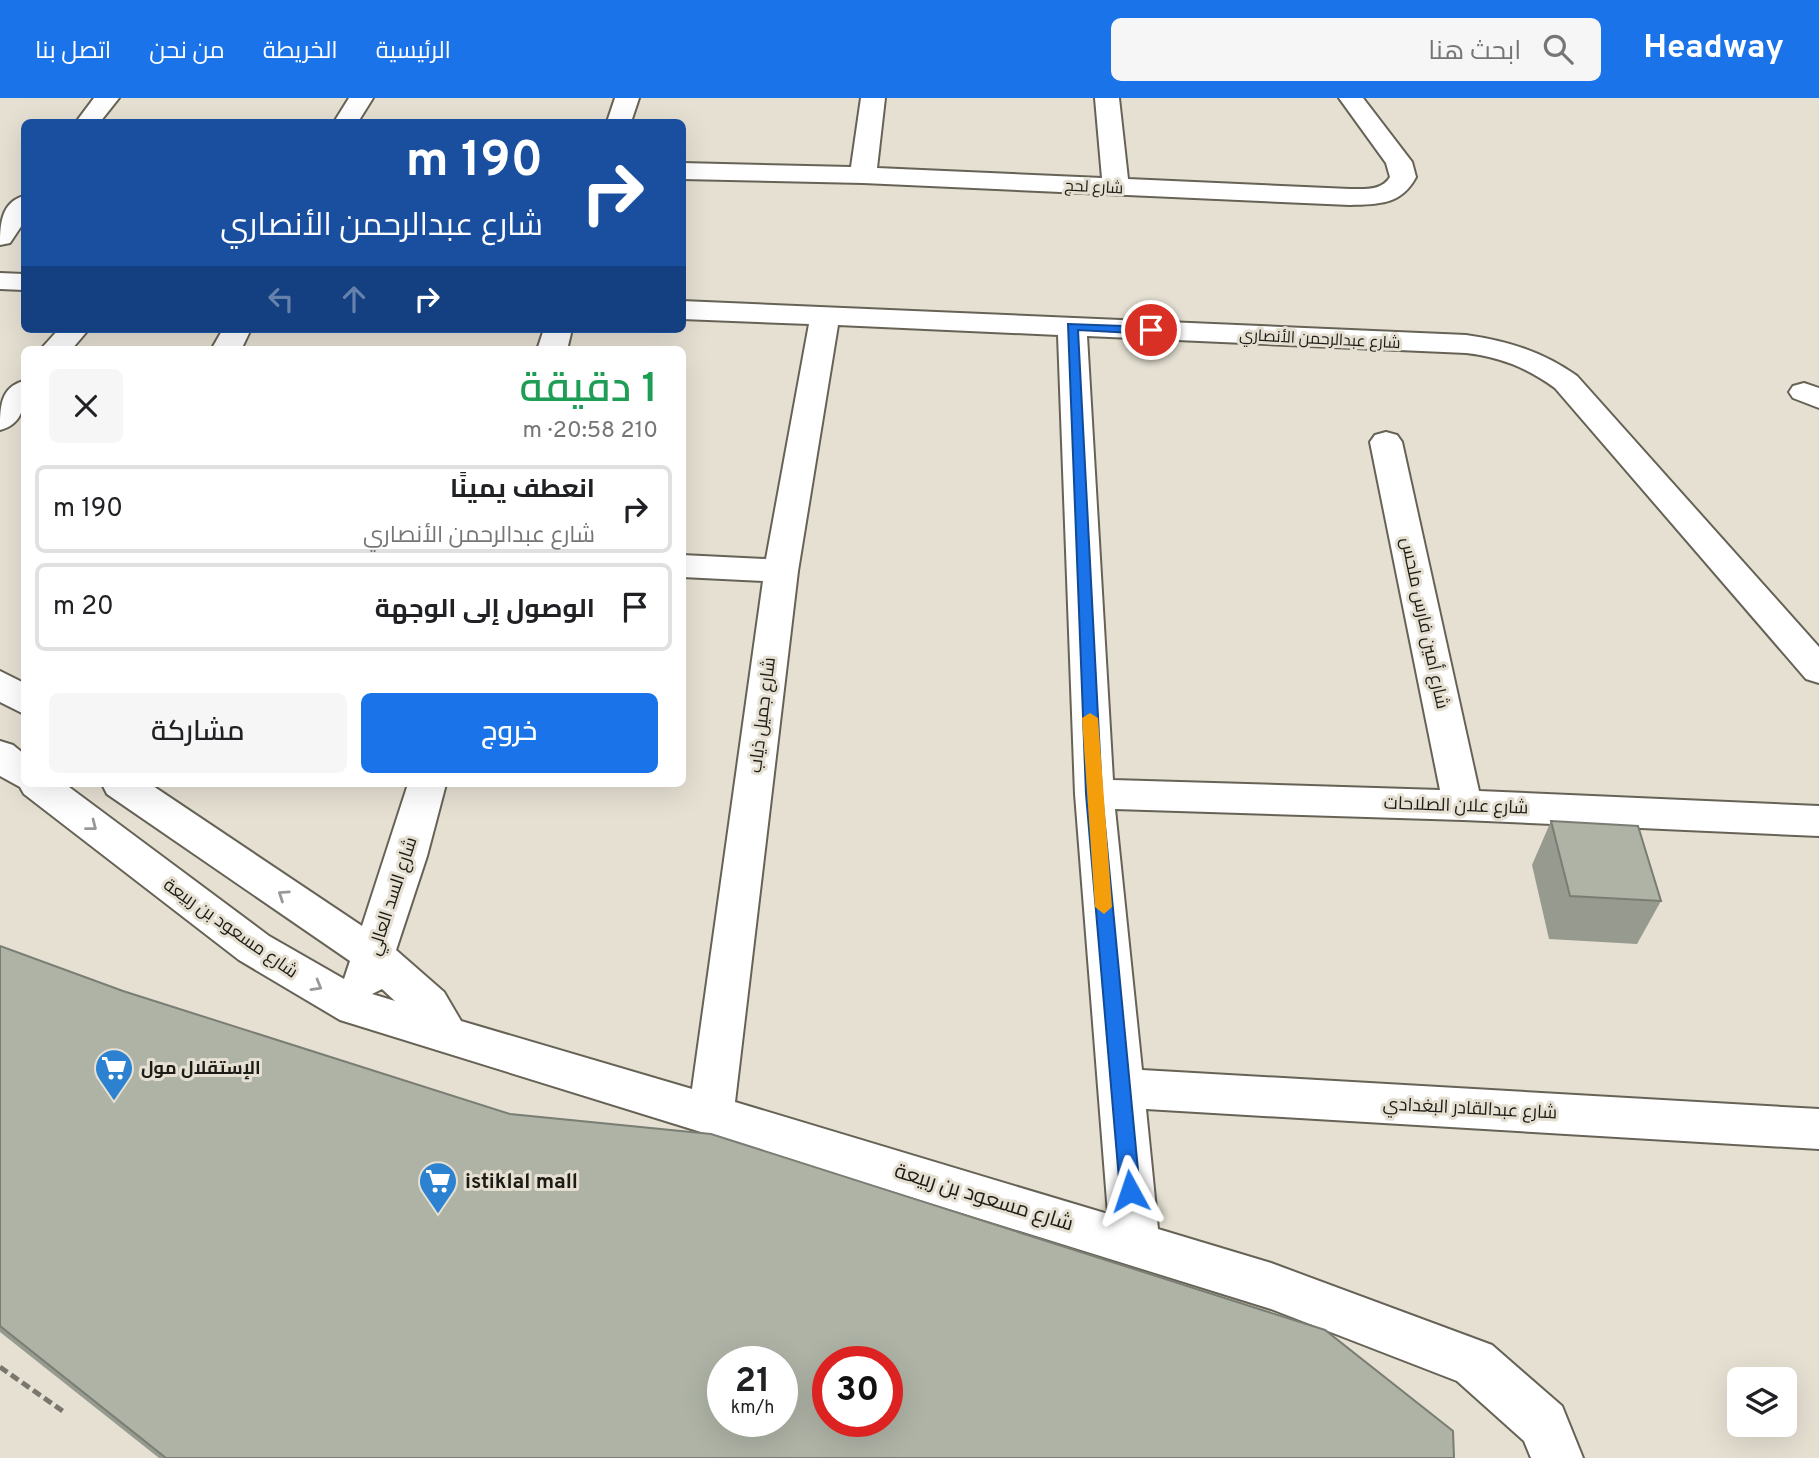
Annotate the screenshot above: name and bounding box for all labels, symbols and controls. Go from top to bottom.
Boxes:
search box [1111,18,1601,81]
text: Headway [1643,28,1784,70]
icon: search [1539,30,1577,68]
text: ابحث هنا [1428,36,1521,69]
text: اتصل بنا [35,37,111,67]
text: من نحن [149,37,225,67]
text: الخريطة [263,37,338,67]
text: الرئيسية [376,37,451,67]
text: 190 m [406,132,543,194]
icon: right [567,147,658,238]
street label: شارع لحج [1064,176,1124,200]
text: شارع عبدالرحمن الأنصاري [220,207,543,247]
icon: left [262,280,300,318]
icon: ahead [335,280,373,318]
icon: right [408,280,446,318]
pin [1121,300,1181,360]
icon: arrive [1132,311,1170,349]
street label: شارع عبدالرحمن الأنصاري [1239,326,1401,356]
text: 1 دقيقة [519,364,658,417]
button: close [49,369,123,443]
text: 210 m · 20:58 [523,417,658,446]
text: انعطف يمينًا [450,474,595,507]
icon: right [616,490,654,528]
text: 190 m [53,493,123,526]
text: شارع عبدالرحمن الأنصاري [363,522,595,551]
street label: شارع أمين فارس ملحس [1394,535,1454,711]
icon: arrive [616,588,654,626]
text: 20 m [53,591,114,624]
text: الوصول إلى الوجهة [375,594,595,627]
street label: شارع جميل ذياب [745,656,782,774]
button: مشاركة [49,693,347,773]
button: خروج [361,693,658,773]
street label: شارع علان الصلاحات [1383,792,1529,821]
one-way arrow [84,817,96,830]
street label: شارع السد العالي [363,834,424,959]
street label: شارع مسعود بن ربيعة [158,874,302,984]
one-way arrow [277,890,290,903]
one-way arrow [309,978,322,991]
supermarket icon: الإستقلال مول [93,1047,135,1102]
place label: الإستقلال مول [141,1058,261,1081]
street label: شارع عبدالقادر البغدادي [1382,1093,1558,1127]
position arrow [1093,1154,1167,1228]
street label: شارع مسعود بن ربيعة [891,1158,1076,1238]
supermarket icon: istiklal mall [417,1160,459,1215]
place label: istiklal mall [465,1169,578,1196]
speed limit sign: 30 [812,1346,903,1437]
text: 21 [735,1360,770,1404]
map controls [1727,1367,1797,1437]
button: layers [1727,1367,1797,1437]
text: km/h [731,1397,774,1420]

